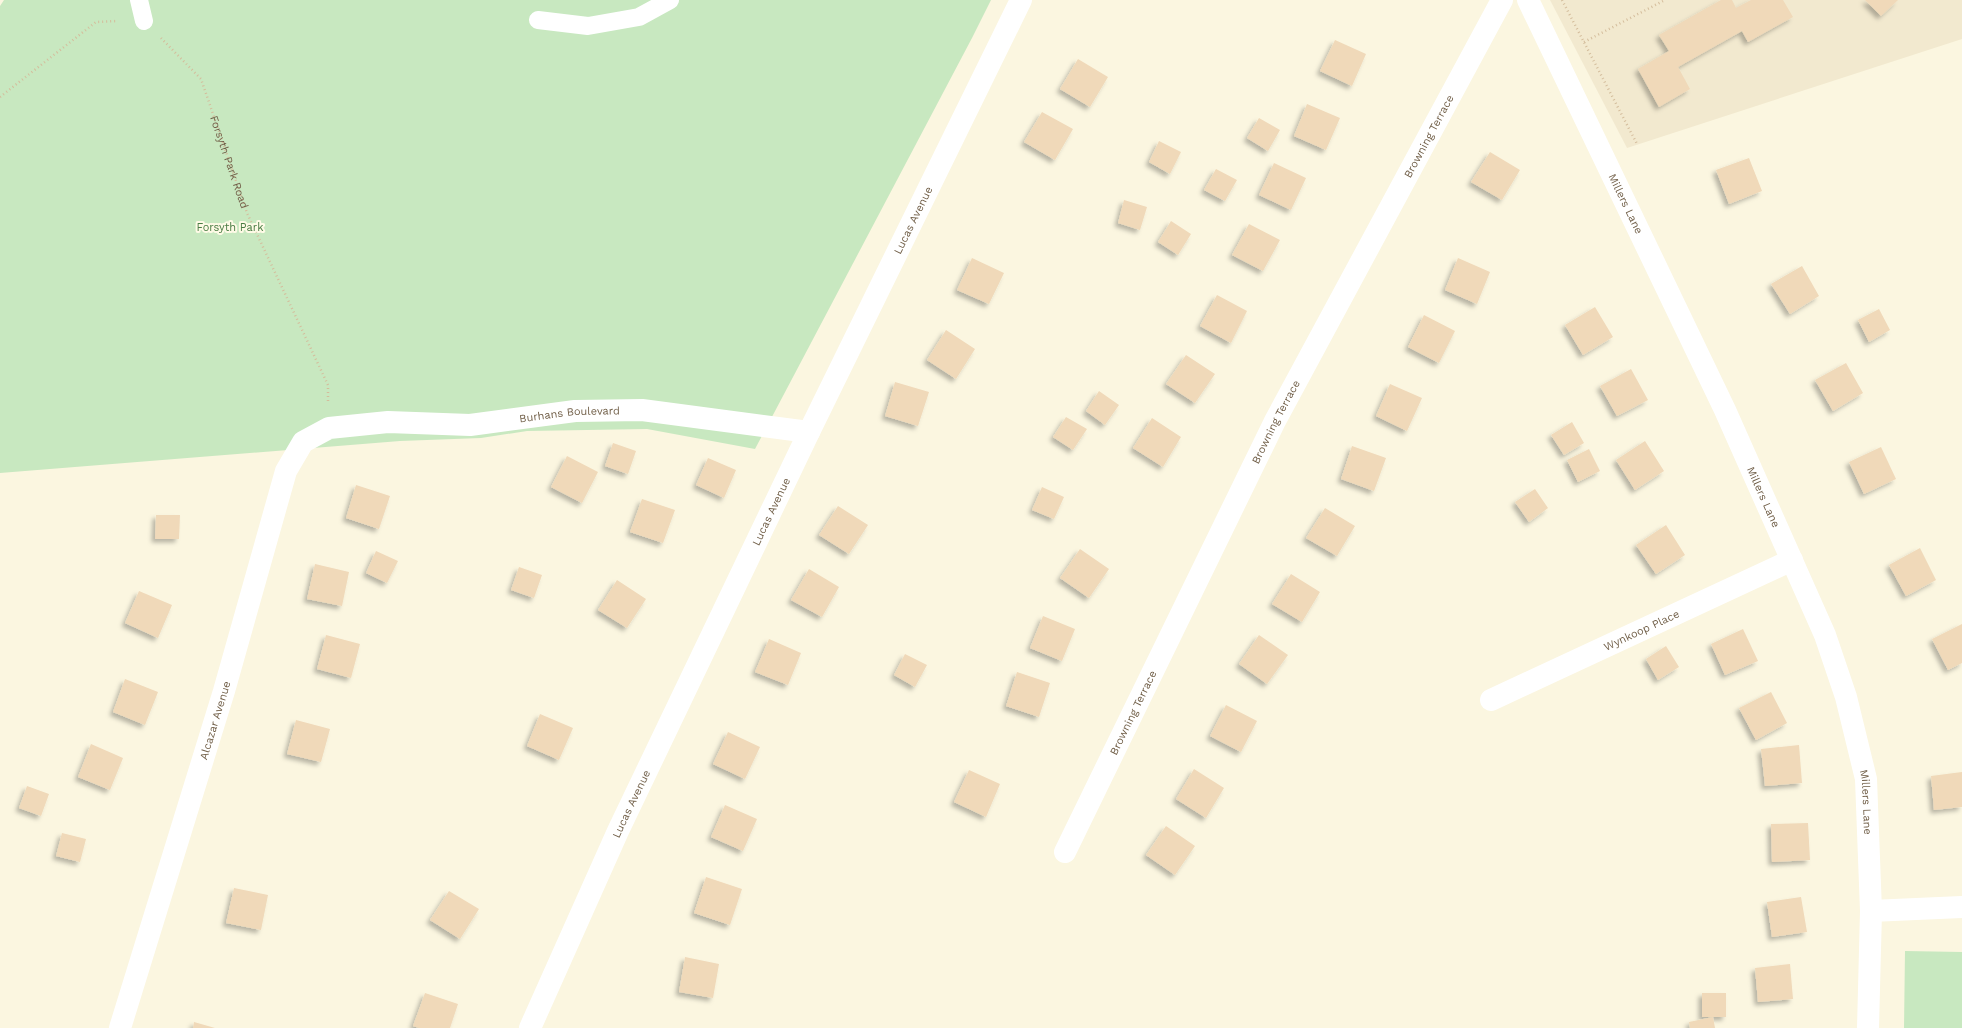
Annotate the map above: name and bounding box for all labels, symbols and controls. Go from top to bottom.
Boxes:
street label: Browning Terrace [1401,93,1457,180]
street label: Forsyth Park Road [207,114,251,210]
street label: Millers Lane [1605,172,1645,236]
street label: Lucas Avenue [891,184,935,256]
park label: Forsyth Park [197,221,263,234]
street label: Browning Terrace [1249,378,1303,466]
street label: Burhans Boulevard [518,404,620,425]
street label: Millers Lane [1744,465,1782,530]
street label: Lucas Avenue [750,476,793,548]
street label: Wynkoop Place [1602,607,1682,654]
street label: Browning Terrace [1107,668,1159,757]
street label: Alcazar Avenue [197,680,233,761]
street label: Lucas Avenue [610,768,653,840]
street label: Millers Lane [1857,768,1874,835]

